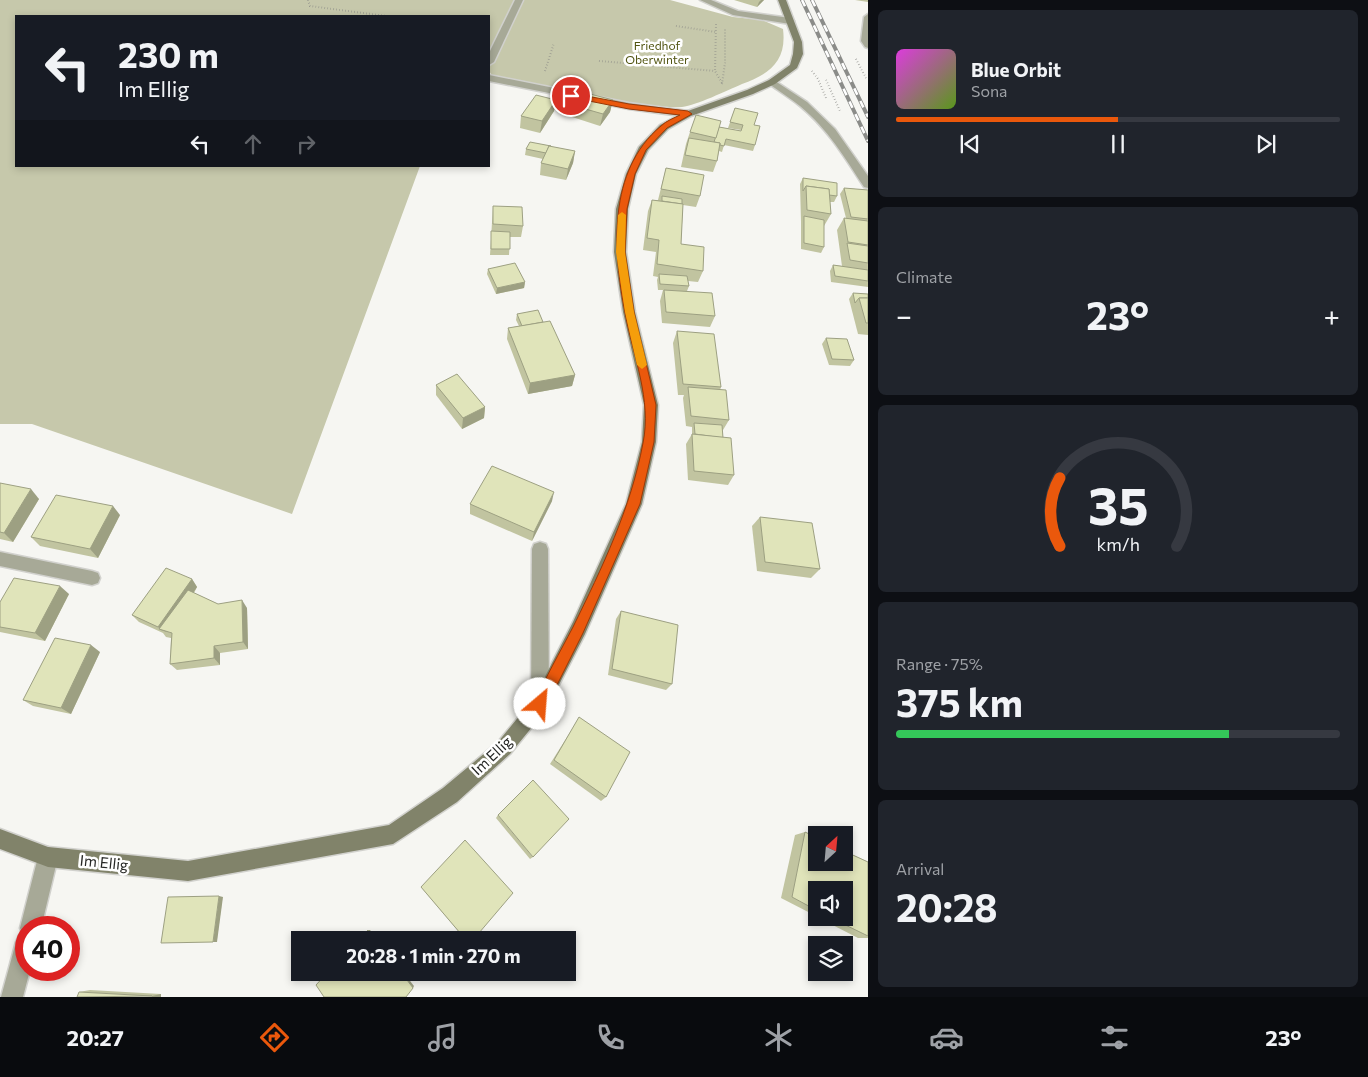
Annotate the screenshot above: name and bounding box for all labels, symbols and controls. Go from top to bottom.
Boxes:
text: 230 m [118,32,219,75]
icon: left [35,35,100,100]
park label: Friedhof Oberwinter [625,38,689,66]
text: Blue Orbit [971,58,1061,81]
text: Im Ellig [118,75,189,102]
pin [550,75,592,117]
text: Sona [971,81,1007,100]
icon: arrive [557,82,585,110]
icon: left [186,130,214,158]
icon: ahead [239,130,267,158]
icon: right [292,130,320,158]
icon: previous [956,130,984,158]
icon: pause [1104,130,1132,158]
icon: next [1252,130,1280,158]
text: Climate [896,267,952,286]
text: 23° [1086,291,1149,338]
text: − [896,298,912,332]
text: + [1324,298,1340,332]
text: 35 [1088,472,1148,536]
text: km/h [1096,533,1140,555]
text: Range · 75% [896,654,983,673]
position arrow [513,677,565,729]
text: 375 km [896,678,1023,725]
street label: Im Ellig [467,732,515,778]
north arrow [808,826,852,871]
map controls [808,826,853,981]
street label: Im Ellig [79,851,129,873]
text: Arrival [896,859,944,878]
button: sound [808,881,853,926]
text: 20:28 [896,883,998,930]
speed limit sign: 40 [15,916,80,981]
button: layers [808,936,853,981]
text: 20:28 · 1 min · 270 m [346,944,521,967]
icon: directions [257,1020,292,1055]
icon: music [425,1020,460,1055]
icon: phone [593,1020,628,1055]
icon: climate [761,1020,796,1055]
icon: car [929,1020,964,1055]
icon: filters [1097,1020,1132,1055]
text: 20:27 [67,1024,124,1051]
text: 23° [1265,1024,1301,1051]

